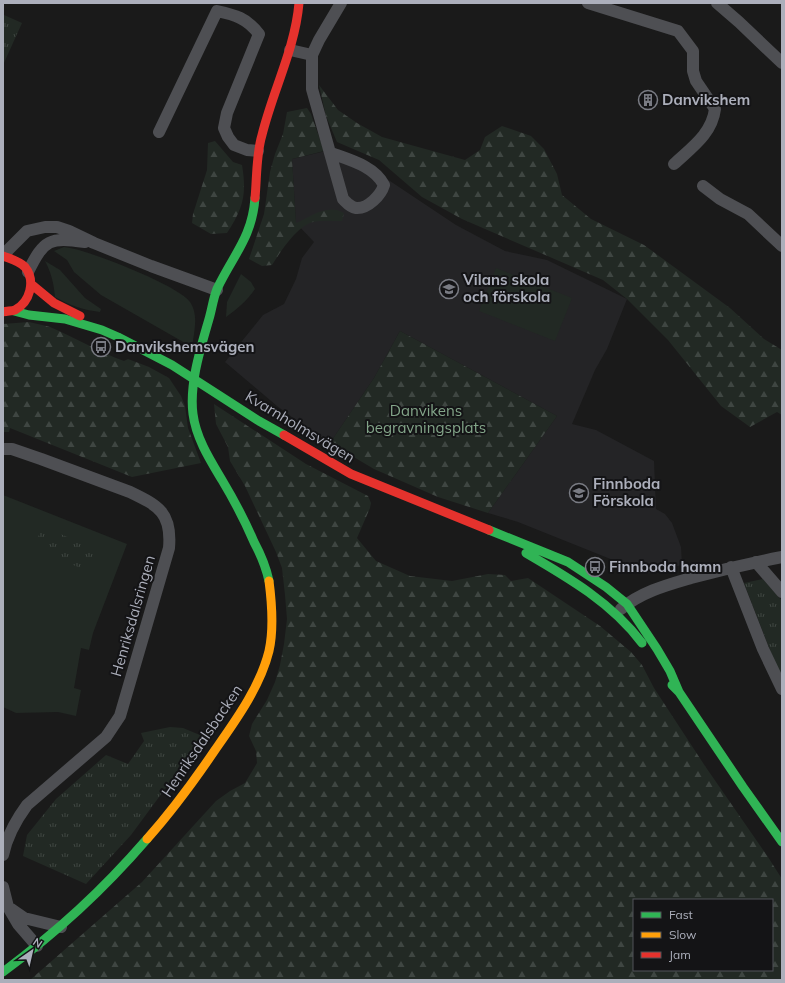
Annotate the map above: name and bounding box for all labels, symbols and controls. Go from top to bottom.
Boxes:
building icon: Danvikshem [637,89,659,111]
place label: Danvikshem [662,90,750,109]
place label: Vilans skola och förskola [462,270,550,306]
school or university icon: Vilans skola och förskola [438,278,460,300]
bus stop icon: Danvikshemsvägen [90,336,112,358]
place label: Danvikshemsvägen [115,337,255,356]
street label: Kvarnholmsvägen [242,386,359,467]
park label: Danvikens begravningsplats [366,401,486,437]
place label: Finnboda Förskola [593,474,660,510]
school or university icon: Finnboda Förskola [568,482,590,504]
street label: Henriksdalsringen [106,553,159,679]
bus stop icon: Finnboda hamn [584,556,606,578]
place label: Finnboda hamn [609,557,721,576]
street label: Henriksdalsbacken [157,681,246,801]
legend [633,899,773,971]
text: Fast [669,907,693,922]
text: Slow [669,927,697,942]
north arrow [12,931,52,971]
text: N [30,935,45,951]
text: Jam [669,947,691,962]

